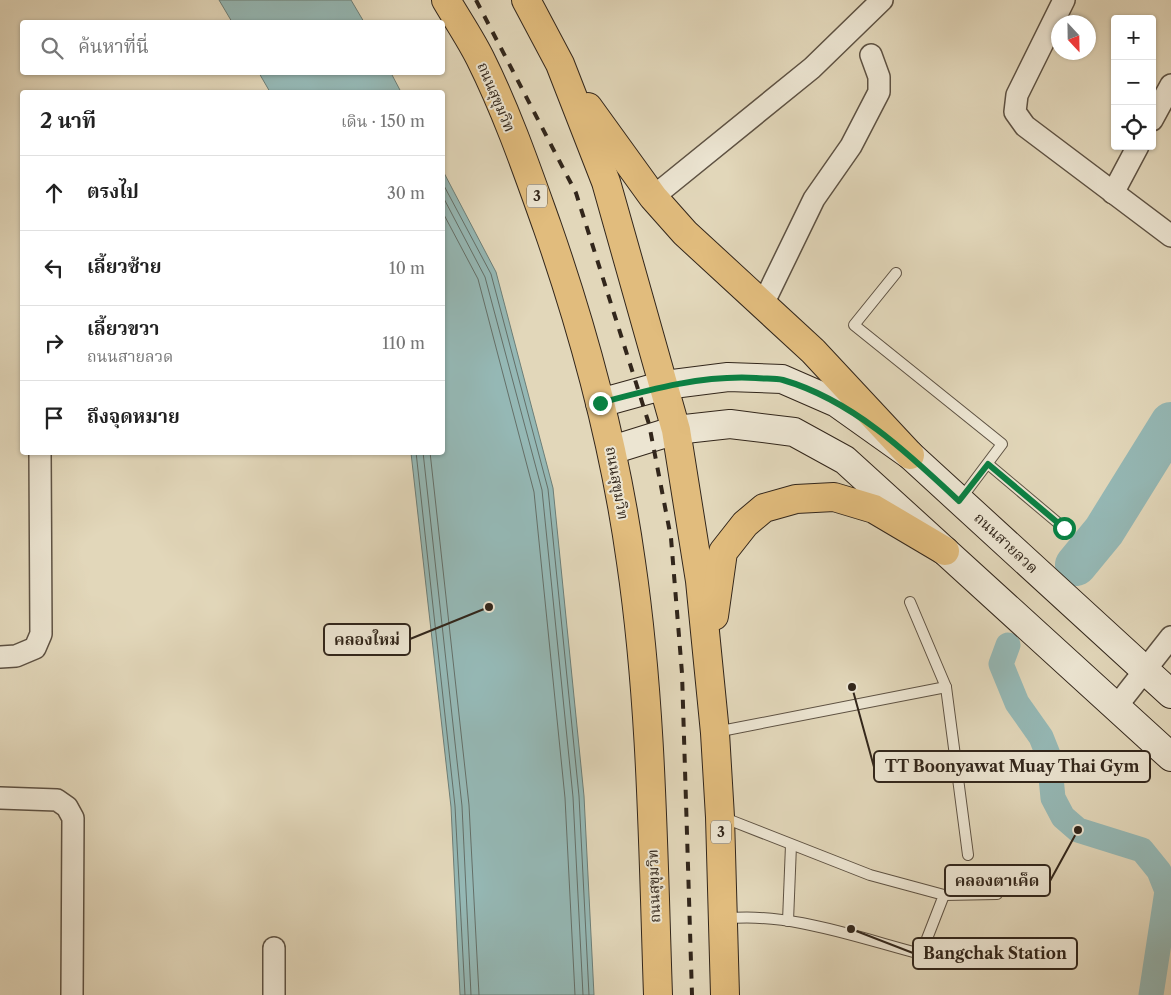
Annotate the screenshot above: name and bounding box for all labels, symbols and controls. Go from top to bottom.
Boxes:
north arrow [1051,15,1096,60]
map controls [1111,15,1156,150]
button: + [1111,15,1156,60]
search box [20,20,445,75]
icon: search [38,34,66,62]
text: ค้นหาที่นี่ [78,35,149,58]
street label: ถนนสุขุมวิท [471,59,520,135]
button: − [1111,60,1156,105]
button: locate [1111,105,1156,150]
text: 2 นาที [40,108,96,133]
text: เดิน · 150 m [341,111,425,131]
icon: ahead [40,179,68,207]
text: ตรงไป [87,180,139,203]
text: 30 m [387,183,425,203]
road number: 3 [527,185,547,208]
icon: left [40,254,68,282]
text: เลี้ยวซ้าย [87,255,161,278]
text: 10 m [389,258,425,278]
text: เลี้ยวขวา [87,317,159,340]
icon: right [40,329,68,357]
text: 110 m [382,333,425,353]
text: ถนนสายลวด [87,346,173,366]
route end [589,392,612,415]
icon: arrive [40,404,68,432]
text: ถึงจุดหมาย [87,405,180,428]
street label: ถนนสุขุมวิท [600,445,633,521]
street label: ถนนสายลวด [970,508,1042,577]
route start [1053,517,1076,540]
callout: คลองใหม่ [324,624,410,655]
text: คลองใหม่ [334,629,400,649]
callout: TT Boonyawat Muay Thai Gym [874,751,1150,782]
text: TT Boonyawat Muay Thai Gym [885,756,1139,776]
road number: 3 [711,820,731,844]
street label: ถนนสุขุมวิท [643,849,666,923]
callout: คลองตาเค็ด [945,865,1050,896]
text: คลองตาเค็ด [955,870,1039,890]
callout: Bangchak Station [913,938,1077,969]
text: Bangchak Station [923,943,1067,963]

